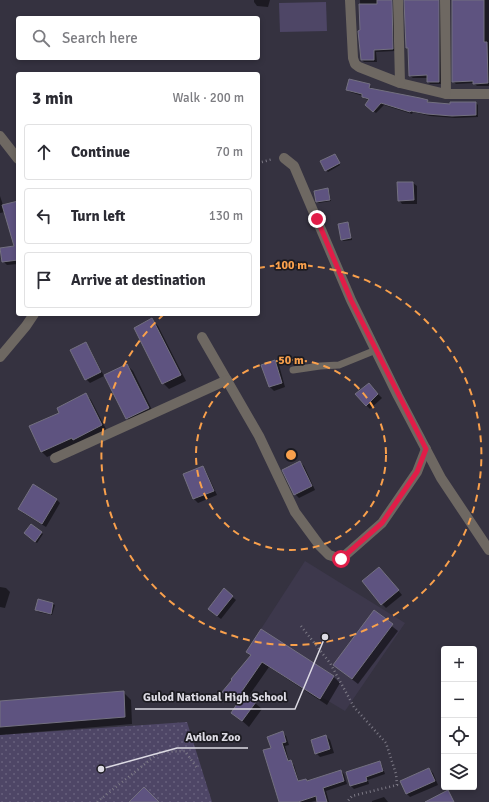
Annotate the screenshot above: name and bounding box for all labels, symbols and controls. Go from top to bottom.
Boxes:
search box [16,16,260,60]
icon: search [30,27,52,49]
text: Search here [62,29,138,47]
text: 3 min [32,88,73,109]
text: Walk · 200 m [173,90,244,106]
icon: ahead [33,141,55,163]
text: Continue [71,143,130,161]
text: 70 m [216,144,243,160]
icon: left [33,205,55,227]
text: Turn left [71,207,125,225]
text: 130 m [209,208,243,224]
route end [308,210,326,228]
text: 100 m [275,258,307,273]
icon: arrive [33,269,55,291]
text: Arrive at destination [71,271,206,289]
text: 50 m [278,353,304,368]
centre of rings [284,448,298,462]
route start [332,550,350,568]
map controls [441,646,477,790]
button: + [441,646,477,682]
button: − [441,682,477,718]
callout: Gulod National High School [135,685,295,709]
text: Gulod National High School [143,690,287,705]
button: locate [441,718,477,754]
callout: Avilon Zoo [177,724,248,748]
text: Avilon Zoo [186,730,240,745]
button: layers [441,754,477,790]

